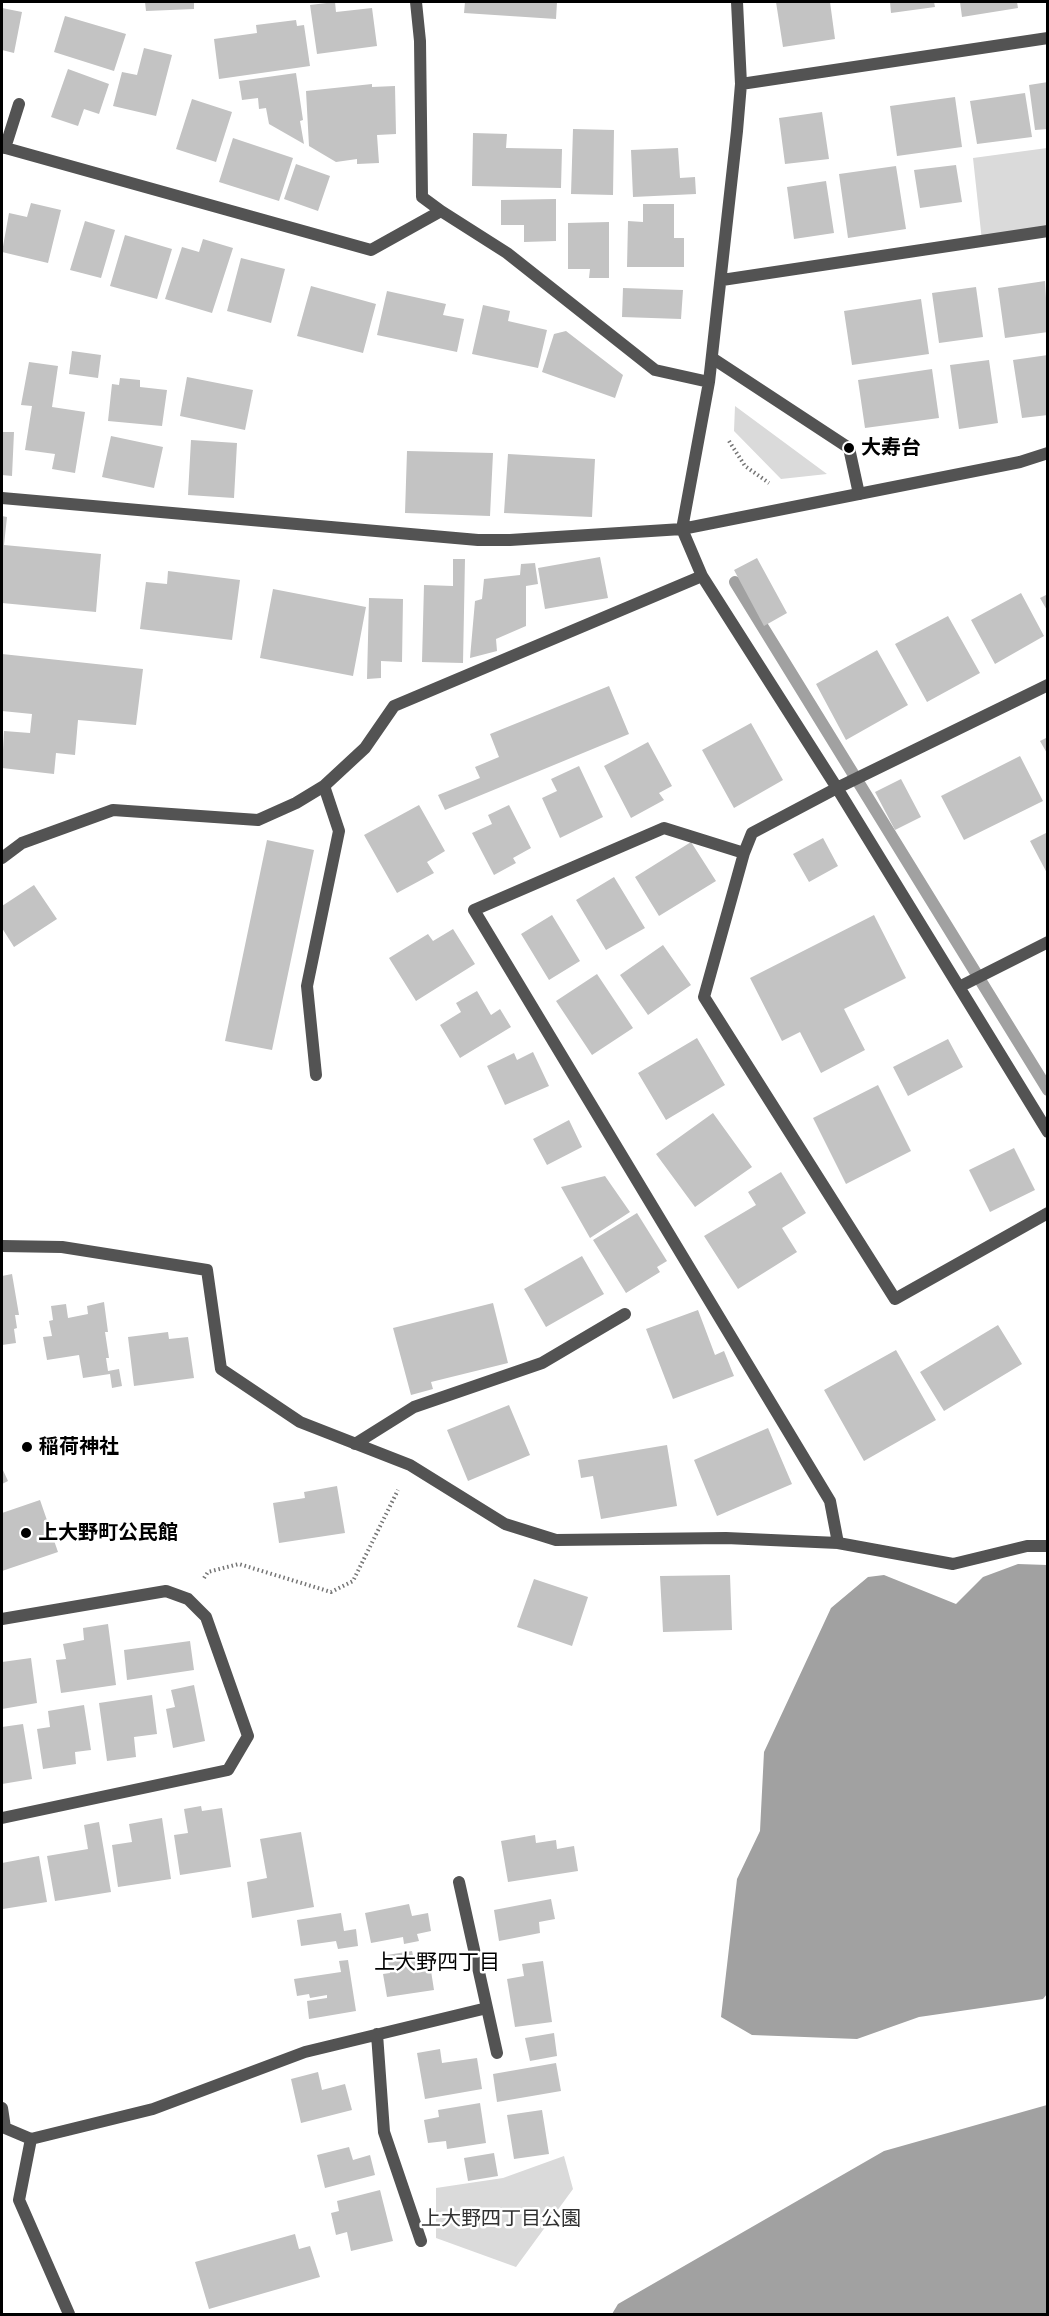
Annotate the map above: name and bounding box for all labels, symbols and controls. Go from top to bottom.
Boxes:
place label: 大寿台 [861,436,921,460]
marker: 大寿台 [842,441,856,455]
place label: 稲荷神社 [39,1435,119,1459]
marker: 稲荷神社 [20,1440,34,1454]
place label: 上大野町公民館 [38,1521,178,1545]
marker: 上大野町公民館 [19,1526,33,1540]
district label: 上大野四丁目 [374,1950,500,1976]
park label: 上大野四丁目公園 [421,2207,581,2231]

